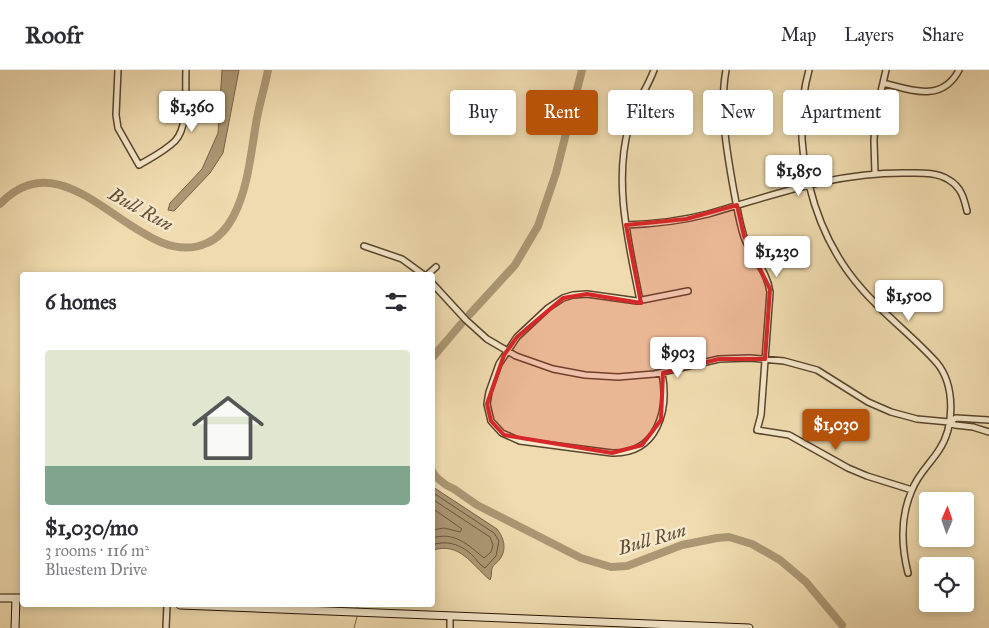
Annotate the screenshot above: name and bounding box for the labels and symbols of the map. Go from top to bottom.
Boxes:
pin: $1,360 [151,90,233,133]
pin: $1,850 [758,154,840,197]
water label: Bull Run [104,182,177,236]
pin: $1,230 [736,236,818,278]
pin: $1,500 [868,280,950,322]
pin: $903 [648,336,708,379]
pin: $1,030 [795,408,877,451]
north arrow [919,492,974,548]
water label: Bull Run [614,518,689,560]

